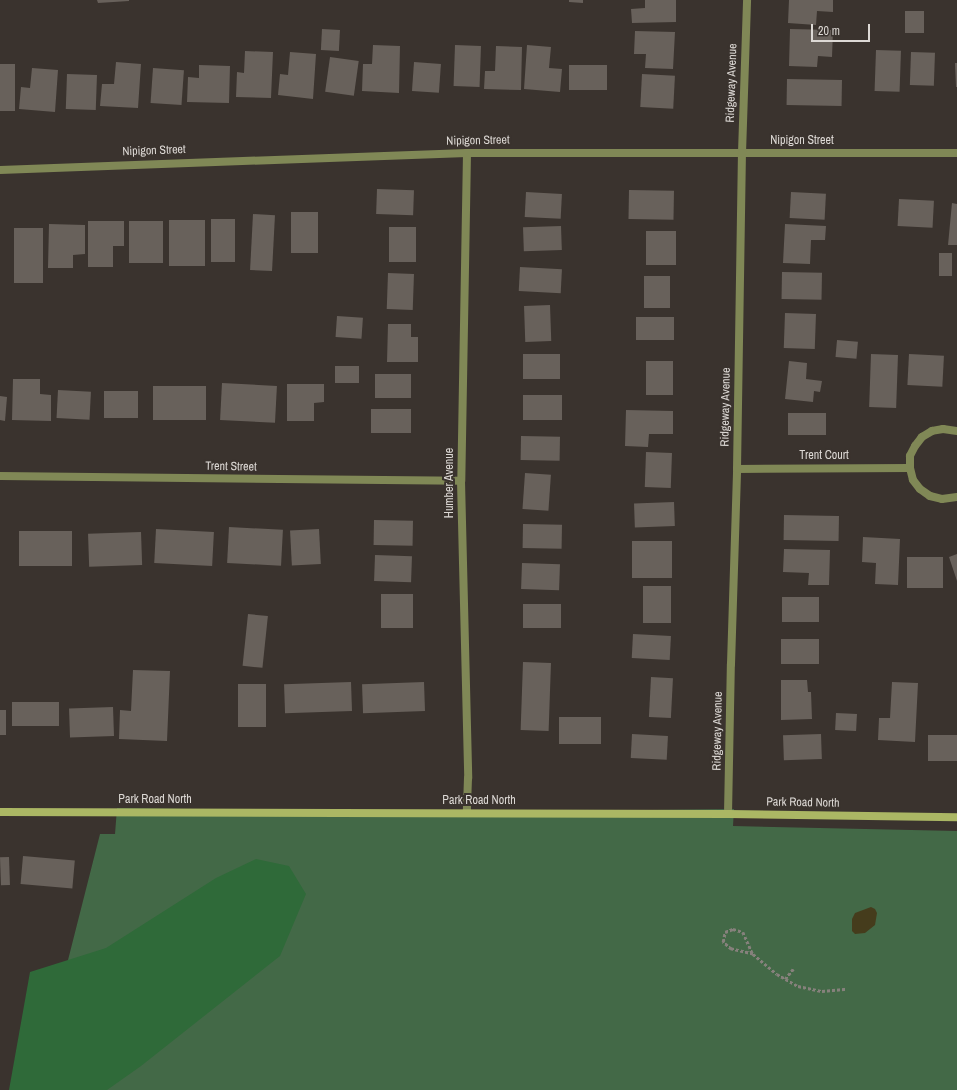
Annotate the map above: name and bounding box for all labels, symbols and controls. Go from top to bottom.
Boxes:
scale bar [813,16,872,42]
text: 20 m [818,23,840,39]
street label: Ridgeway Avenue [723,43,741,123]
street label: Nipigon Street [446,133,510,149]
street label: Nipigon Street [770,134,834,148]
street label: Nipigon Street [122,143,186,159]
street label: Ridgeway Avenue [718,367,734,447]
street label: Humber Avenue [443,448,457,518]
street label: Trent Court [799,449,849,463]
street label: Trent Street [205,459,257,475]
street label: Ridgeway Avenue [710,691,726,771]
street label: Park Road North [118,793,192,807]
street label: Park Road North [442,794,516,808]
street label: Park Road North [766,795,840,811]

